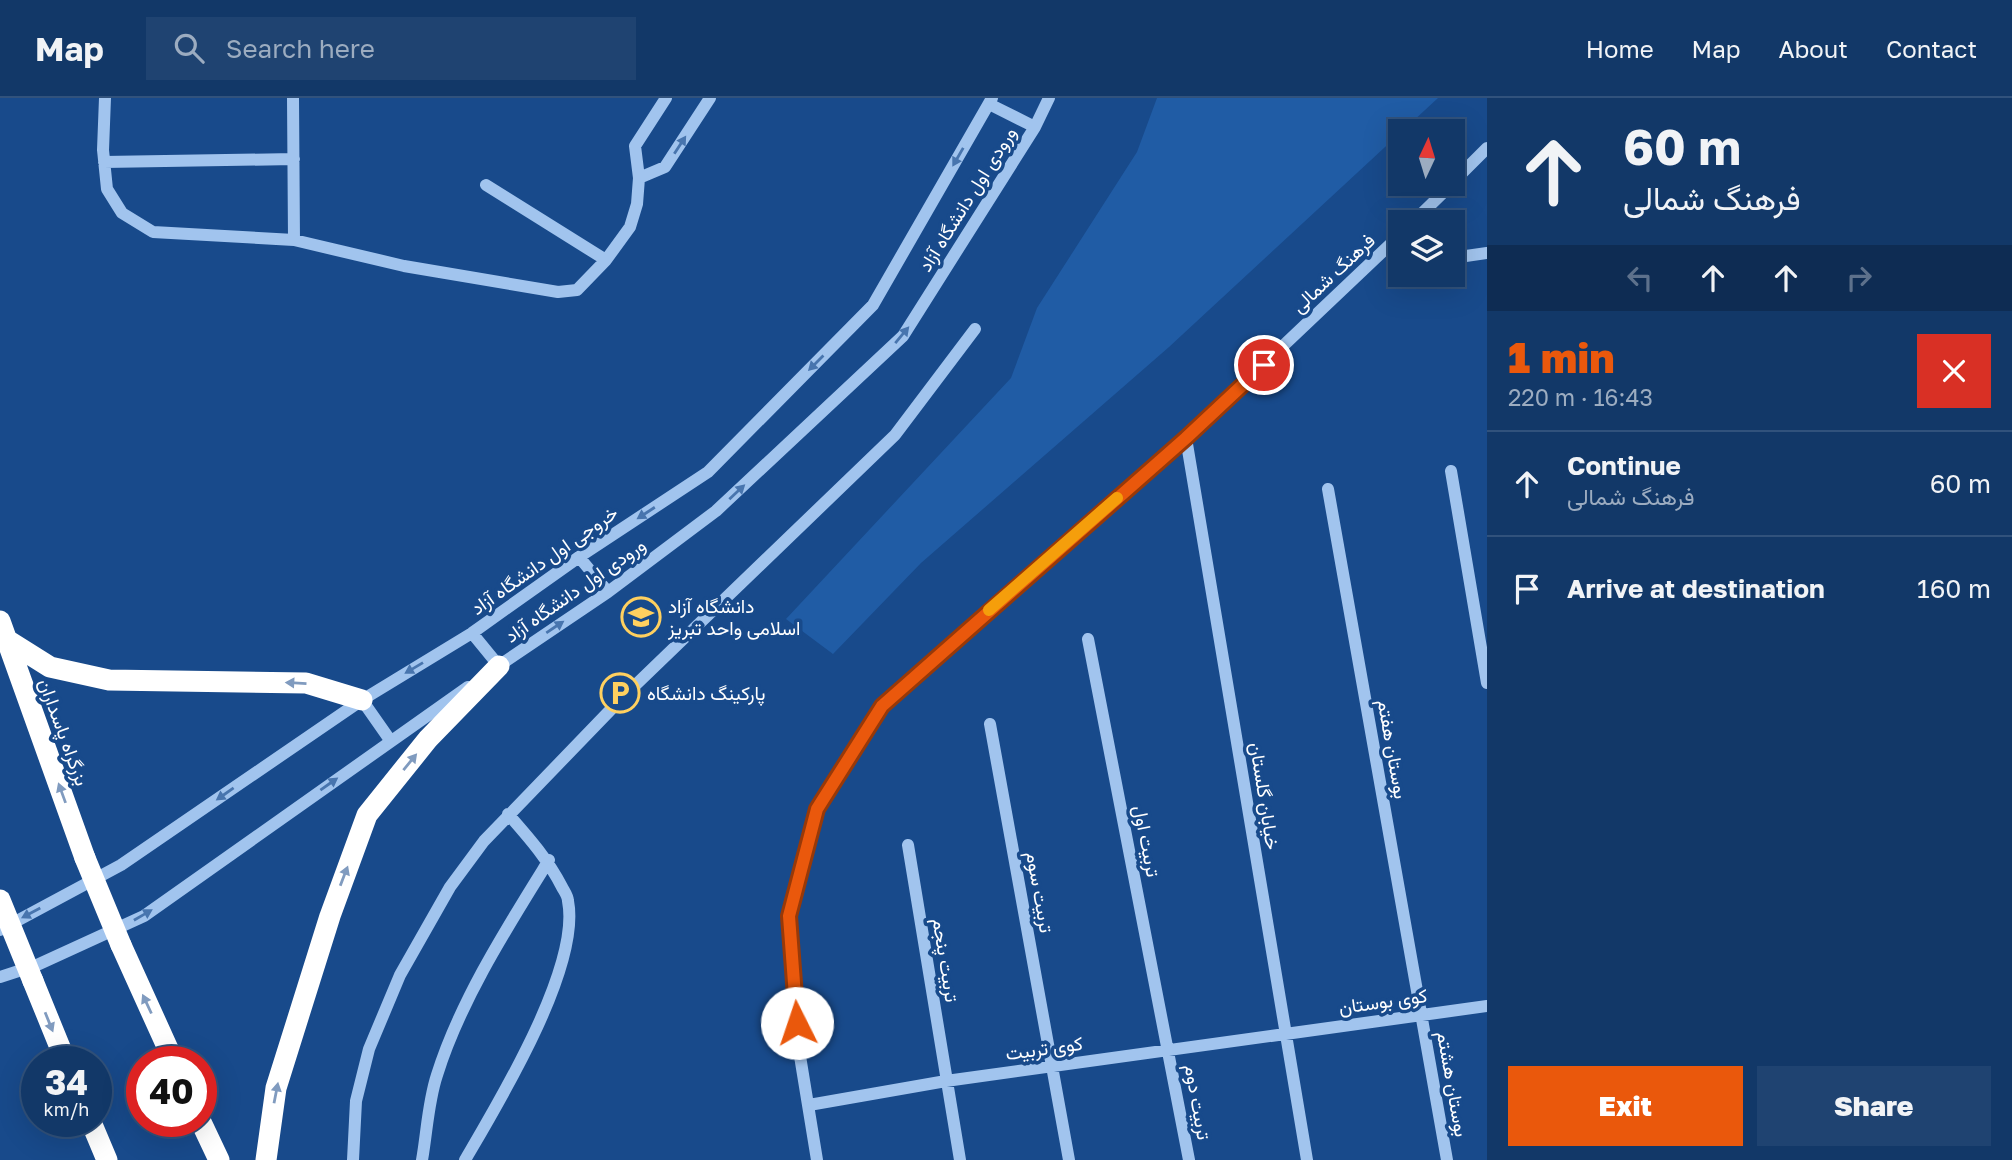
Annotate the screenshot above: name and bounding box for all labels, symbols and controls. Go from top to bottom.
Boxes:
search box [146,17,636,80]
text: Map [35,29,104,68]
icon: search [170,29,208,67]
text: Search here [226,33,375,64]
text: Home [1586,34,1654,63]
text: Map [1692,34,1741,63]
text: About [1779,34,1848,63]
text: Contact [1886,34,1977,63]
text: 60 m [1623,117,1741,176]
north arrow [1388,119,1465,196]
map controls [1388,119,1465,287]
street label: ورودی اول دانشگاه آزاد [913,122,1021,276]
icon: ahead [1508,126,1599,217]
one-way arrow [673,135,686,154]
one-way arrow [952,148,964,167]
text: فرهنگ شمالی [1623,179,1801,217]
button: layers [1388,210,1465,287]
street label: فرهنگ شمالی [1286,228,1380,318]
icon: left [1621,259,1659,297]
icon: ahead [1694,259,1732,297]
icon: ahead [1767,259,1805,297]
icon: right [1840,259,1878,297]
one-way arrow [894,326,909,343]
text: 1 min [1508,332,1615,382]
button: close [1917,334,1991,408]
pin [1234,335,1294,395]
icon: arrive [1245,346,1283,384]
one-way arrow [808,354,824,371]
text: 220 m · 16:43 [1508,383,1653,411]
text: Continue [1567,450,1681,481]
icon: ahead [1508,465,1546,503]
text: 60 m [1930,468,1991,499]
text: فرهنگ شمالی [1567,482,1695,510]
one-way arrow [729,483,746,500]
street label: خروجی اول دانشگاه آزاد [466,500,622,620]
one-way arrow [637,506,655,520]
street label: ورودی اول دانشگاه آزاد [500,532,650,648]
icon: arrive [1508,570,1546,608]
text: Arrive at destination [1567,573,1825,604]
text: 160 m [1917,573,1991,604]
place label: دانشگاه آزاد اسلامی واحد تبریز [667,594,801,640]
school or university icon: دانشگاه آزاد اسلامی واحد تبریز [620,596,662,638]
one-way arrow [545,621,565,634]
one-way arrow [404,662,423,674]
parking icon: پارکینگ دانشگاه [599,672,641,714]
street label: بزرگراه پاسداران [32,675,95,790]
one-way arrow [285,678,307,689]
place label: پارکینگ دانشگاه [647,681,766,707]
street label: بوستان هفتم [1371,697,1414,801]
street label: خیابان گلستان [1245,741,1285,851]
one-way arrow [402,753,417,770]
one-way arrow [320,777,338,791]
one-way arrow [56,783,67,804]
one-way arrow [216,787,234,801]
street label: تربیت اول [1128,803,1166,879]
street label: تربیت سوم [1020,849,1059,935]
one-way arrow [339,865,350,886]
one-way arrow [21,907,41,919]
one-way arrow [133,909,153,921]
street label: تربیت پنجم [926,916,965,1004]
street label: کوی بوستان [1337,983,1429,1019]
position arrow [760,986,834,1060]
one-way arrow [141,994,153,1014]
one-way arrow [44,1011,55,1032]
street label: بوستان هشتم [1431,1029,1474,1139]
street label: کوی تربیت [1004,1031,1084,1065]
speed limit sign: 40 [126,1046,217,1137]
text: 34 [45,1061,88,1103]
street label: تربیت دوم [1179,1062,1216,1142]
button: Exit [1508,1066,1743,1146]
button: Share [1757,1066,1991,1146]
one-way arrow [271,1082,282,1104]
text: km/h [44,1098,89,1120]

